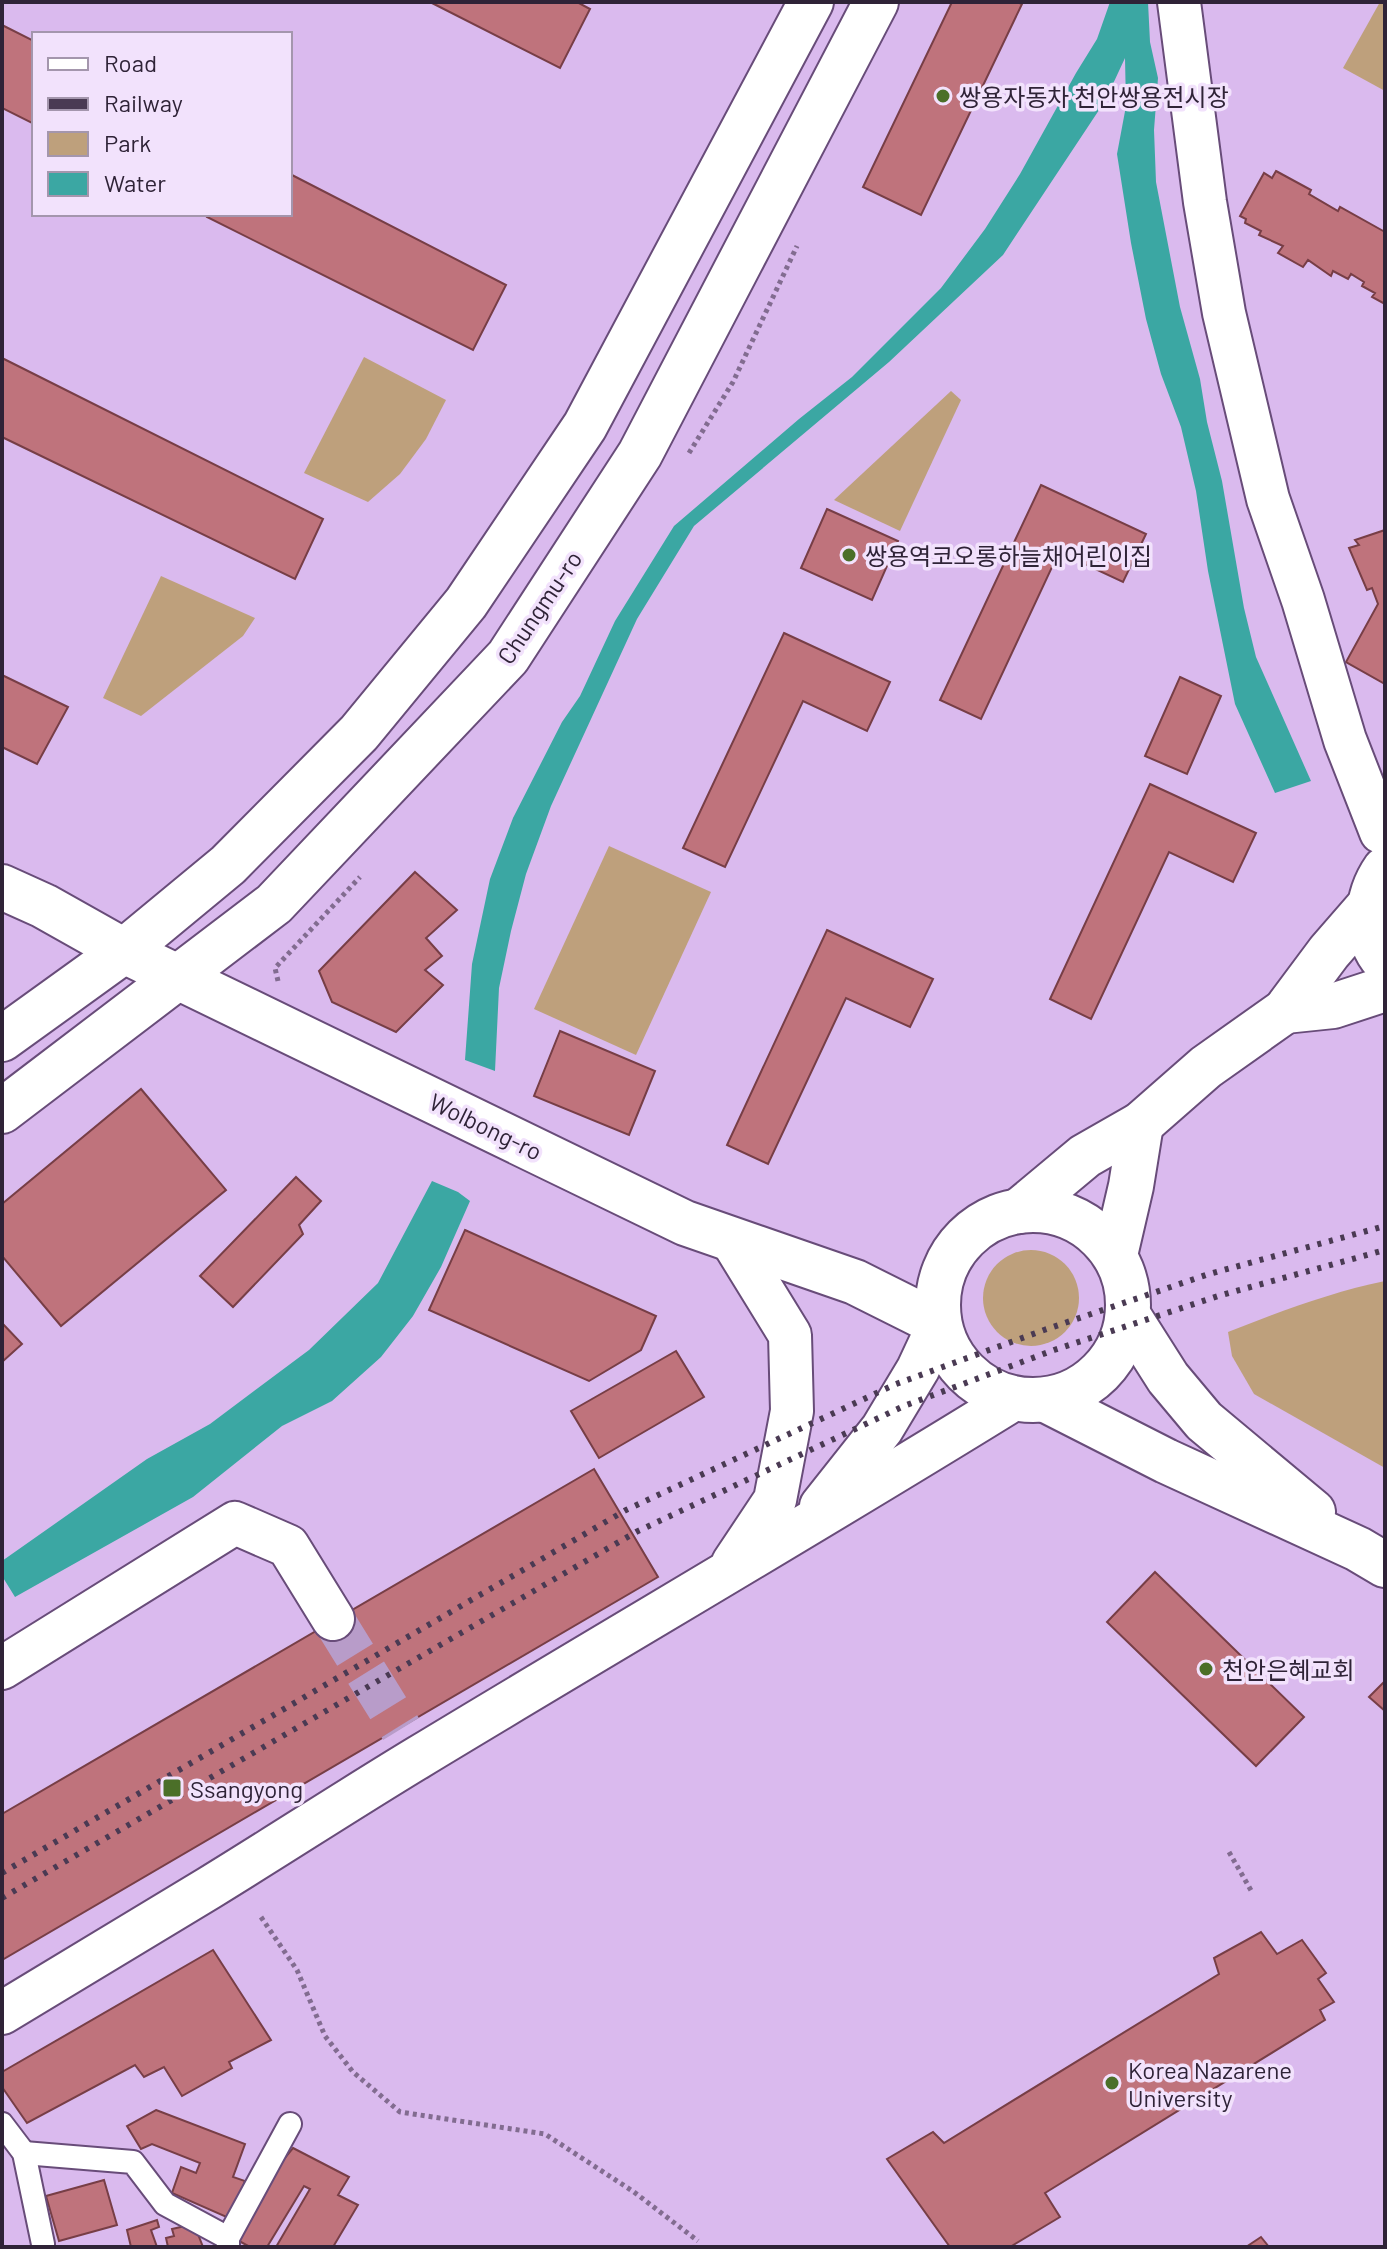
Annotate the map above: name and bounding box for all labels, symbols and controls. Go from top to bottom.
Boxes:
legend [32,32,292,216]
text: Road [104,48,157,77]
place label: 쌍용자동차 천안쌍용전시장 [959,82,1229,111]
marker: 쌍용자동차 천안쌍용전시장 [934,87,952,105]
text: Railway [104,88,183,117]
text: Park [104,128,151,157]
text: Water [104,168,166,197]
place label: 쌍용역코오롱하늘채어린이집 [865,541,1152,570]
street label: Chungmu-ro [491,545,587,669]
marker: 쌍용역코오롱하늘채어린이집 [840,546,858,564]
street label: Wolbong-ro [425,1086,547,1166]
place label: 천안은혜교회 [1222,1655,1354,1684]
marker: 천안은혜교회 [1197,1660,1215,1678]
place label: Ssangyong [190,1774,303,1803]
marker: Ssangyong [161,1777,183,1799]
place label: Korea Nazarene University [1128,2055,1292,2112]
marker: Korea Nazarene University [1103,2074,1121,2092]

